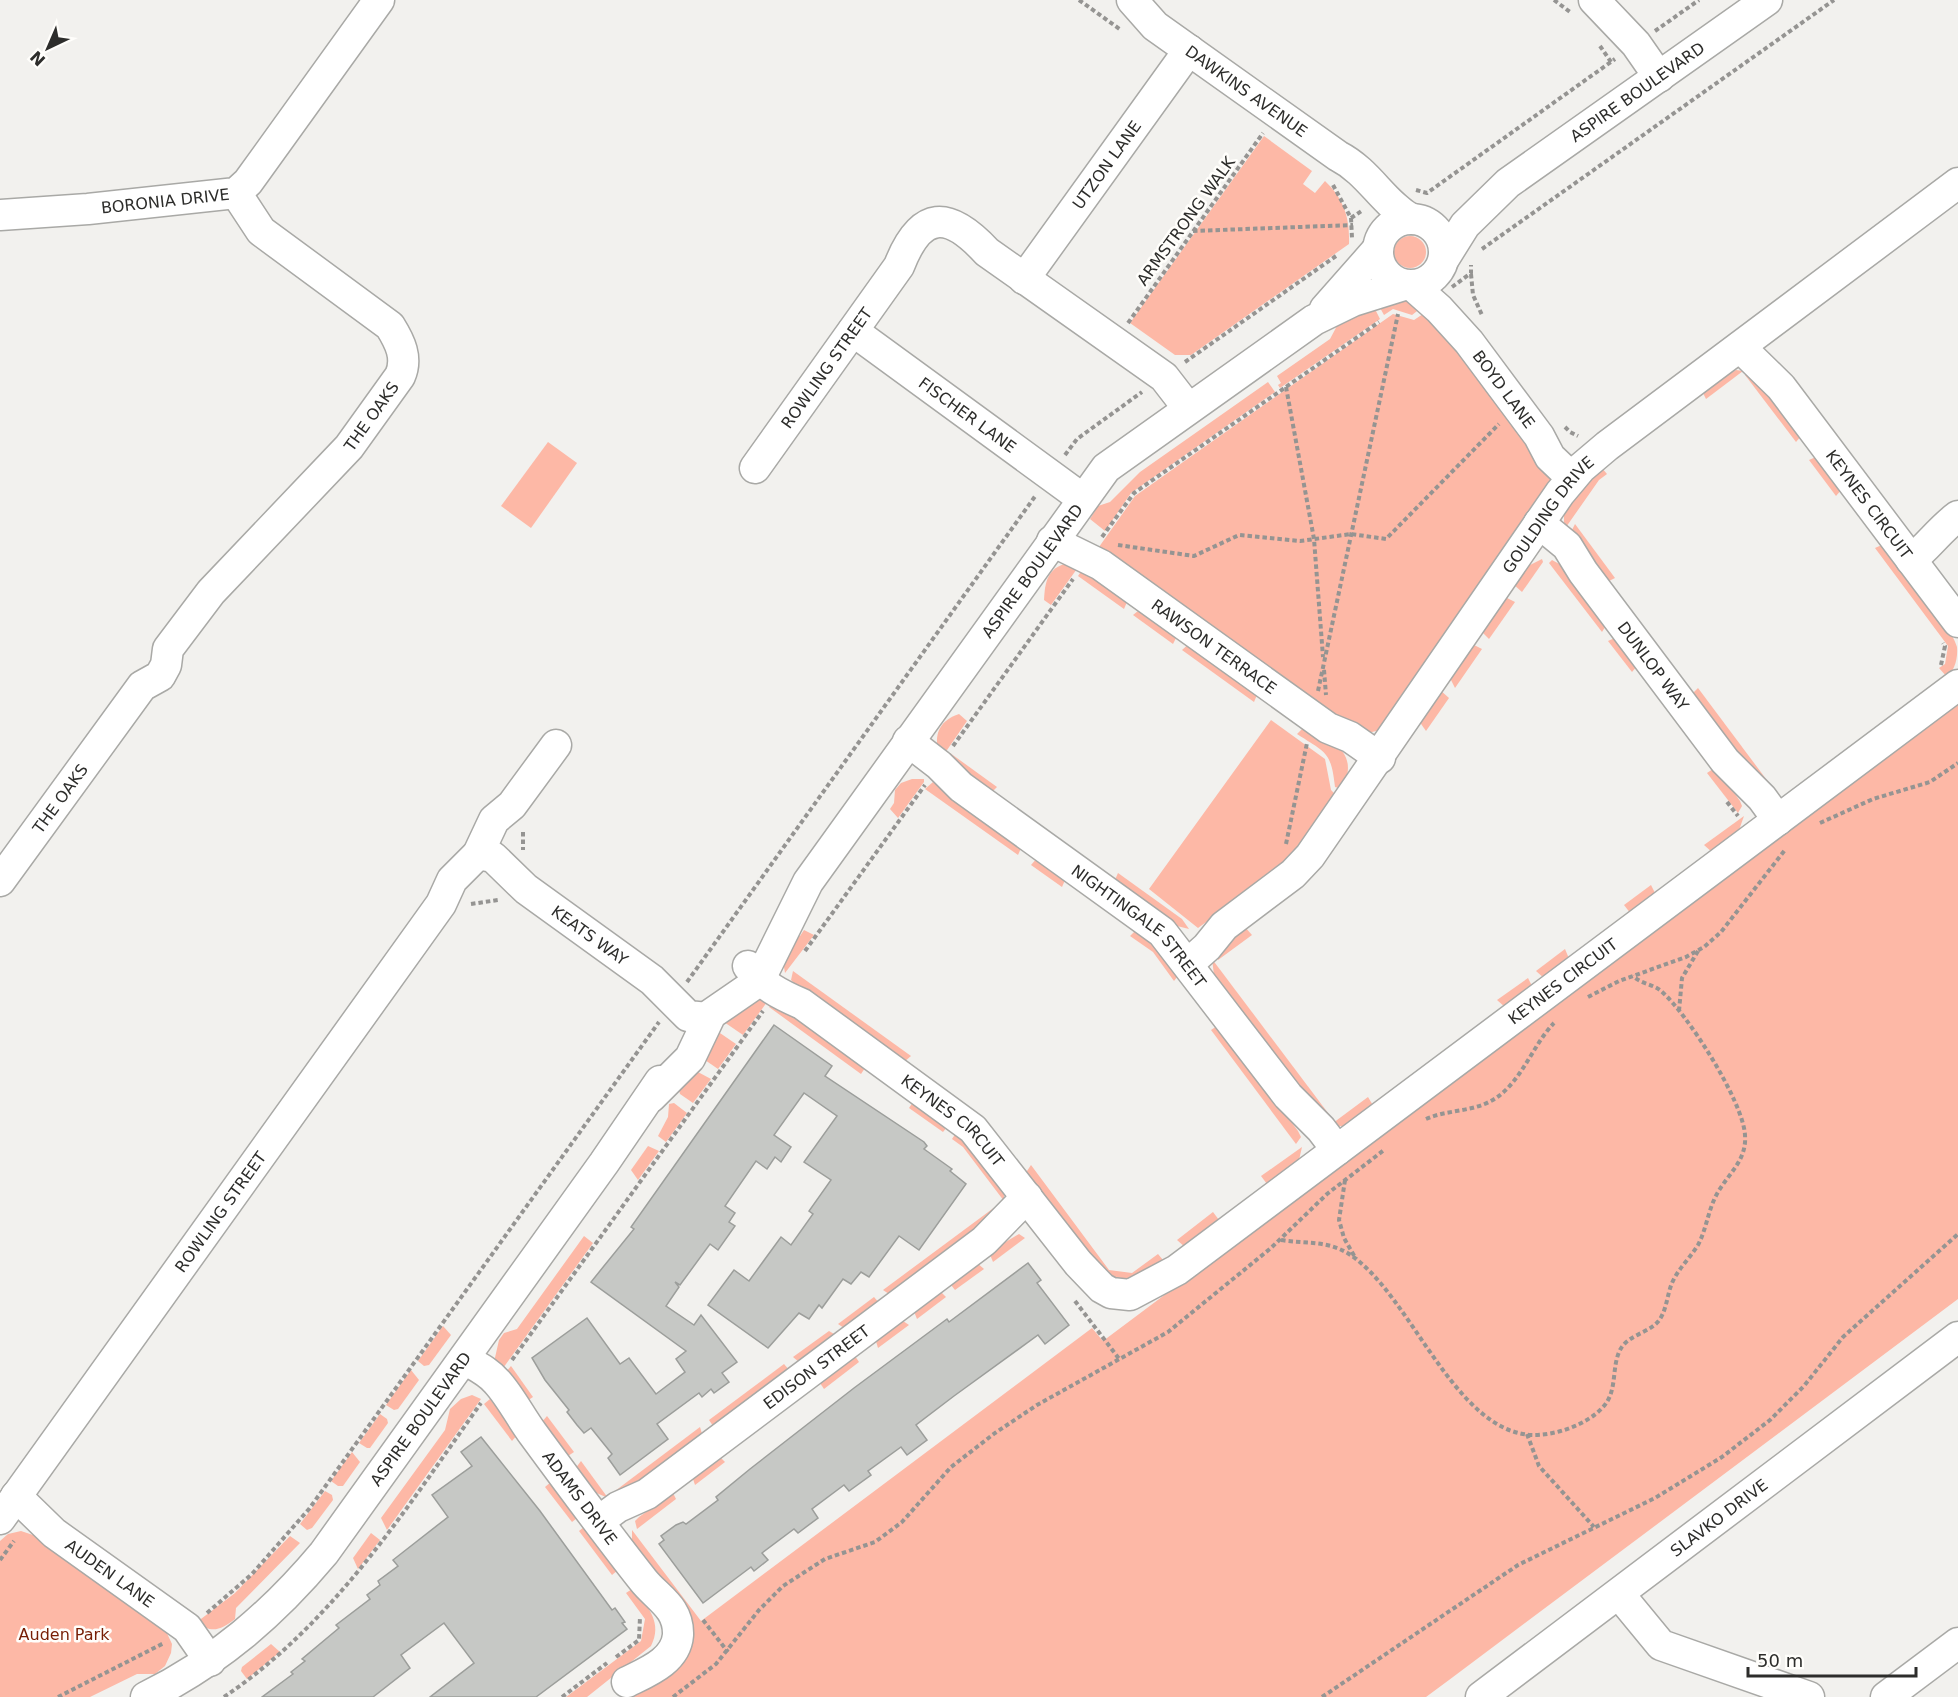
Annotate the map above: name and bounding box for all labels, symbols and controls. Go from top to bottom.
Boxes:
north arrow [18,18,78,78]
street label: ASPIRE BOULEVARD [1566,38,1708,146]
street label: DAWKINS AVENUE [1182,41,1311,141]
text: N [27,47,49,70]
street label: UTZON LANE [1068,117,1145,213]
street label: ARMSTRONG WALK [1133,153,1239,289]
street label: BORONIA DRIVE [100,184,230,217]
street label: ROWLING STREET [777,304,876,432]
street label: BOYD LANE [1469,347,1539,432]
street label: FISCHER LANE [915,373,1020,457]
street label: THE OAKS [339,378,402,455]
street label: KEYNES CIRCUIT [1822,446,1916,563]
street label: GOULDING DRIVE [1498,452,1598,577]
street label: ASPIRE BOULEVARD [977,500,1086,641]
street label: RAWSON TERRACE [1148,595,1281,698]
street label: DUNLOP WAY [1614,618,1693,714]
street label: THE OAKS [28,760,92,838]
street label: NIGHTINGALE STREET [1068,860,1210,991]
street label: KEATS WAY [548,901,632,969]
street label: KEYNES CIRCUIT [1504,934,1621,1028]
street label: KEYNES CIRCUIT [898,1070,1008,1170]
street label: ROWLING STREET [171,1148,270,1276]
street label: EDISON STREET [759,1321,873,1413]
street label: ASPIRE BOULEVARD [366,1348,475,1489]
street label: ADAMS DRIVE [539,1447,621,1548]
street label: SLAVKO DRIVE [1666,1475,1771,1560]
street label: AUDEN LANE [62,1535,158,1611]
park label: Auden Park [19,1625,110,1644]
scale bar [1748,1640,1916,1678]
text: 50 m [1757,1650,1803,1671]

